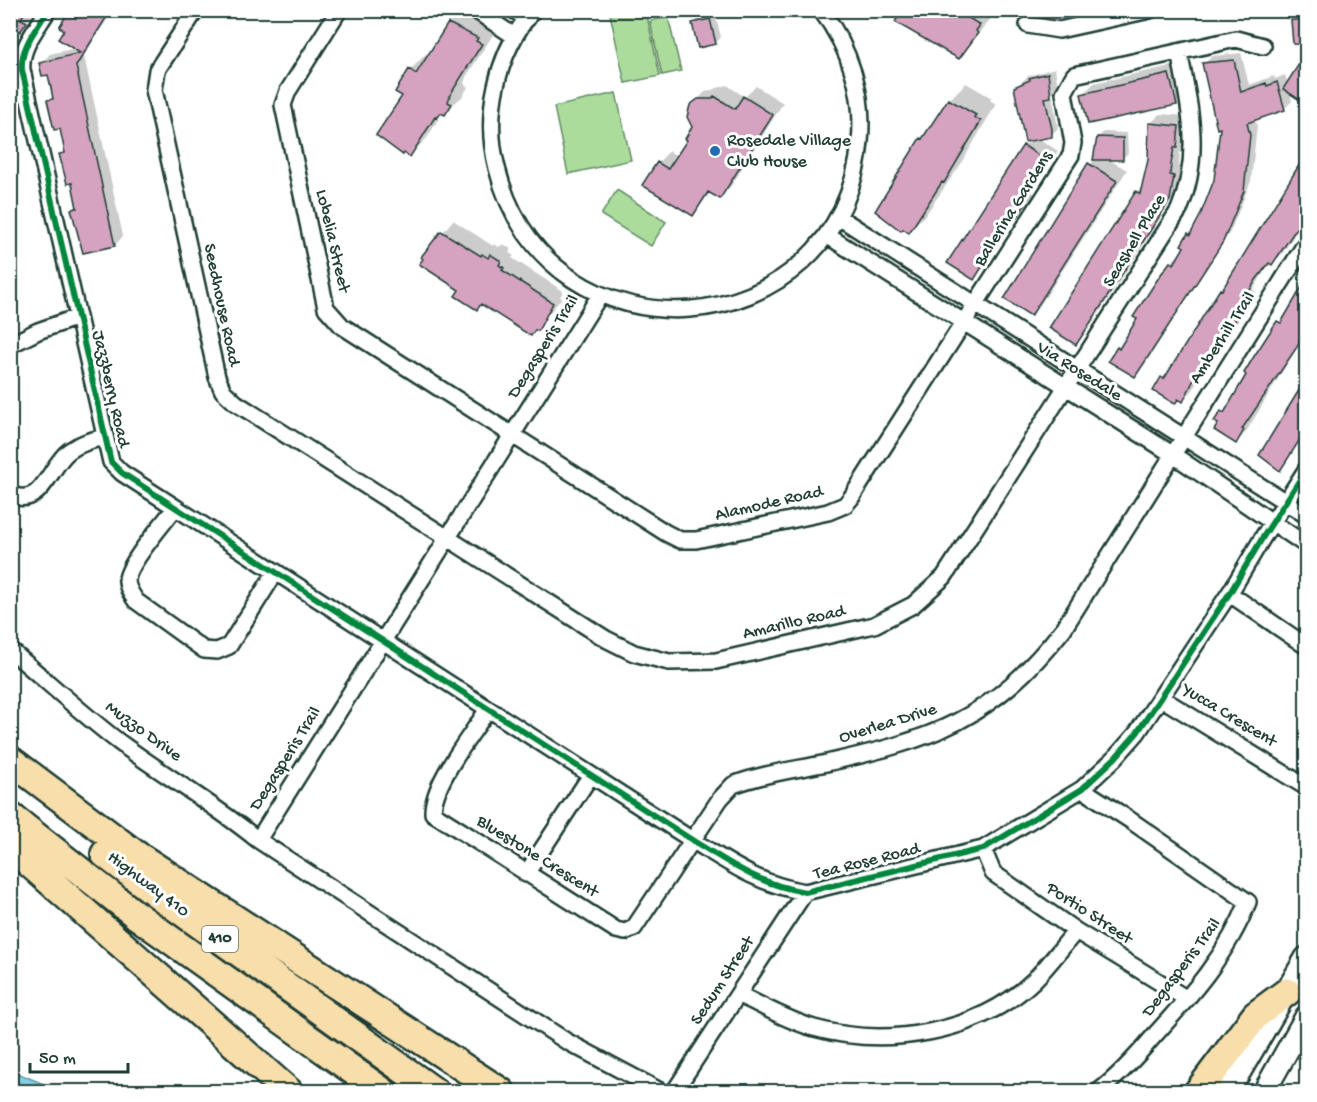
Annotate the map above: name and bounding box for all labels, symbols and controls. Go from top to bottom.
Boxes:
place label: Rosedale Village Club House [727,131,852,173]
marker: Rosedale Village Club House [708,144,722,158]
street label: Ballerina Gardens [970,146,1059,271]
street label: Lobelia Street [310,188,354,296]
street label: Seashell Place [1099,190,1171,291]
street label: Seedhouse Road [198,242,245,369]
street label: Amberhill Trail [1185,288,1261,388]
street label: Degasperis Trail [503,291,584,404]
street label: Jazzberry Road [86,328,134,451]
street label: Via Rosedale [1032,337,1126,407]
street label: Alamode Road [713,481,826,527]
street label: Amarillo Road [741,601,849,645]
street label: Yucca Crescent [1176,679,1282,753]
street label: Muzzo Drive [101,697,186,767]
street label: Overlea Drive [837,699,940,749]
street label: Degasperis Trail [245,703,326,816]
street label: Bluestone Crescent [471,811,603,904]
street label: Tea Rose Road [811,838,924,886]
street label: Highway 410 [103,847,193,923]
street label: Portio Street [1041,878,1137,951]
street label: Degasperis Trail [1137,914,1226,1022]
road number: 410 [202,926,238,952]
street label: Sedum Street [687,931,760,1029]
scale bar [30,1036,128,1074]
text: 50 m [39,1049,76,1070]

